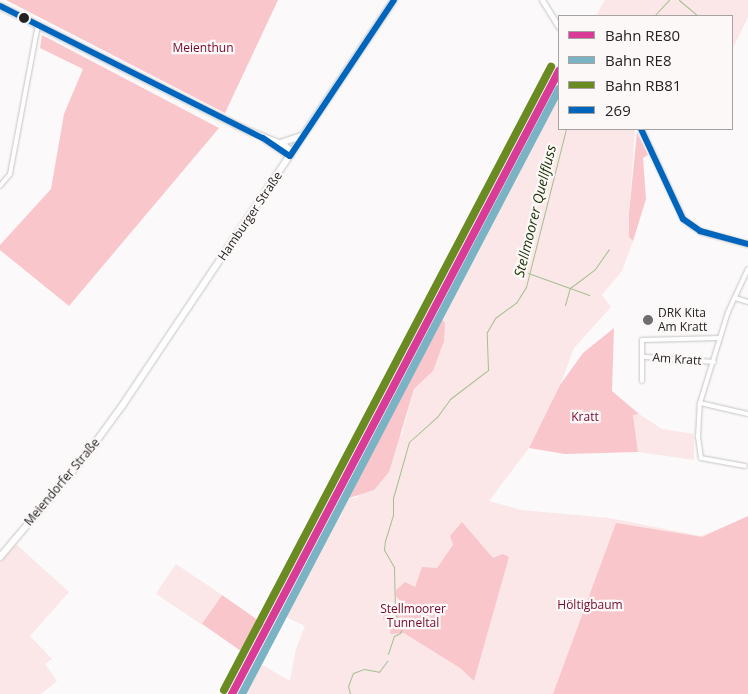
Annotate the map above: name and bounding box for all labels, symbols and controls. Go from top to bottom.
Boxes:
unlabelled marker [19,13,29,23]
legend [558,15,733,130]
text: Bahn RE80 [605,25,680,45]
park label: Meienthun [172,41,234,55]
text: Bahn RE8 [605,50,672,70]
text: Bahn RB81 [605,75,681,95]
text: 269 [605,100,631,120]
water label: Stellmoorer Quellfluss [510,143,560,279]
street label: Hamburger Straße [215,169,285,263]
place label: DRK Kita Am Kratt [658,306,707,334]
marker: DRK Kita Am Kratt [642,314,654,326]
street label: Am Kratt [652,350,702,368]
park label: Kratt [571,410,599,424]
street label: Meiendorfer Straße [21,435,103,529]
park label: Höltigbaum [557,598,623,612]
park label: Stellmoorer Tunneltal [380,602,446,630]

